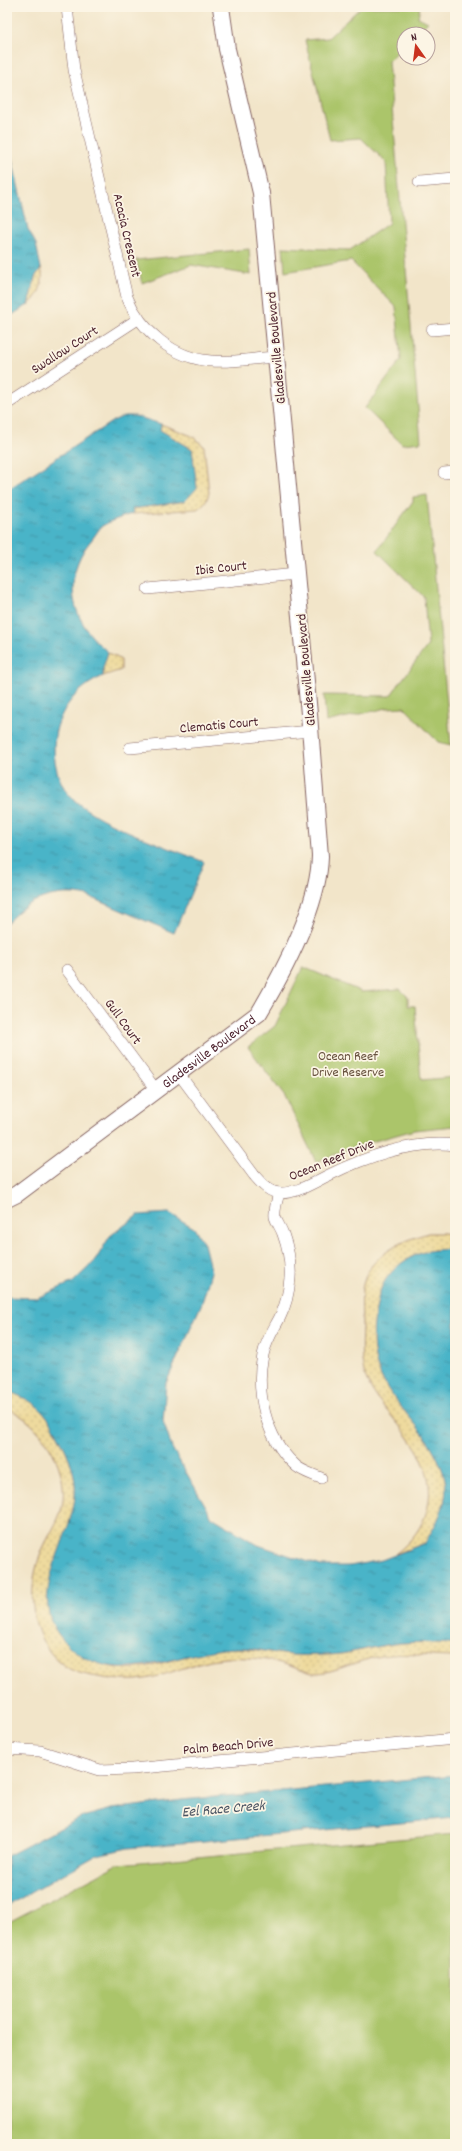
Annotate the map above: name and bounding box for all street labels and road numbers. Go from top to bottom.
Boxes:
street label: Acacia Crescent [107,192,145,279]
street label: Gladesville Boulevard [262,291,292,405]
street label: Swallow Court [28,321,103,380]
street label: Ibis Court [195,556,248,582]
street label: Gladesville Boulevard [292,613,322,727]
street label: Clematis Court [179,713,259,739]
street label: Gull Court [99,995,146,1049]
street label: Gladesville Boulevard [158,1011,261,1094]
street label: Ocean Reef Drive [286,1135,377,1187]
street label: Palm Beach Drive [182,1733,274,1761]

